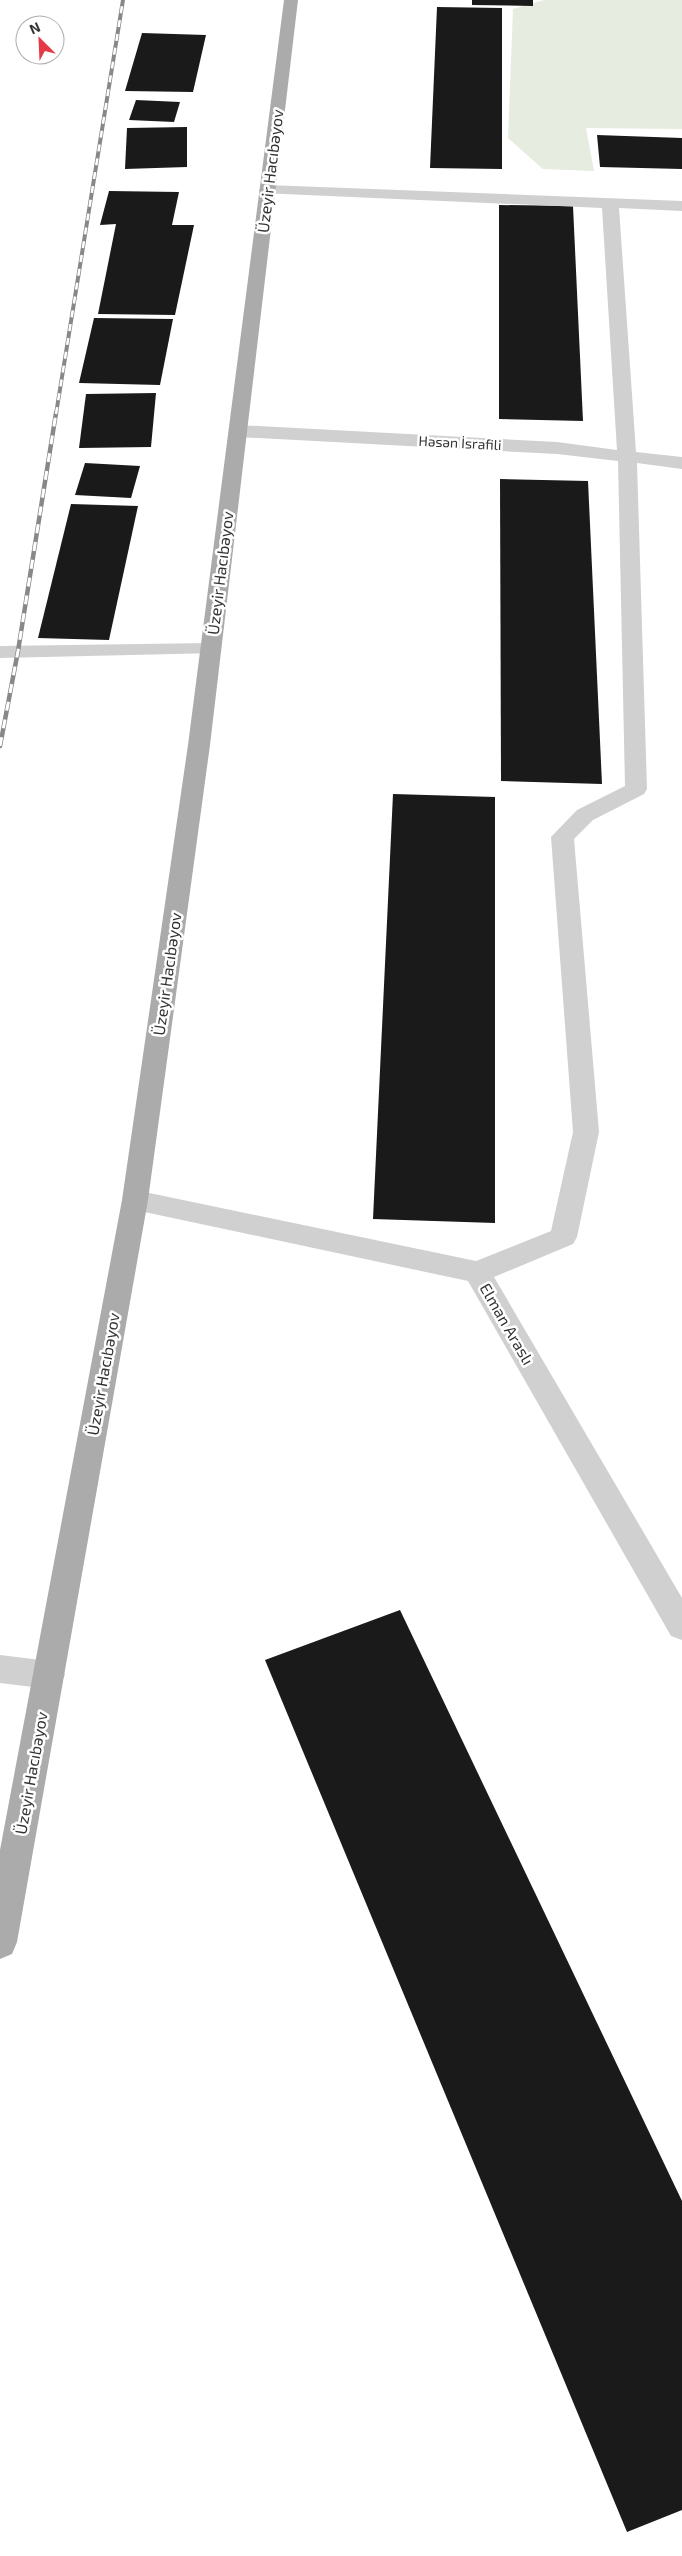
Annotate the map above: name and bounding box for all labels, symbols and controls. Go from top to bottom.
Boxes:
north arrow [15,15,65,65]
text: N [26,18,43,37]
street label: Üzeyir Hacıbəyov [253,108,287,234]
street label: Həsən İsrafili [418,432,502,453]
street label: Üzeyir Hacıbəyov [203,510,237,636]
street label: Üzeyir Hacıbəyov [148,911,185,1037]
street label: Elman Araslı [476,1280,538,1368]
street label: Üzeyir Hacıbəyov [82,1311,123,1437]
street label: Üzeyir Hacıbəyov [10,1710,51,1836]

